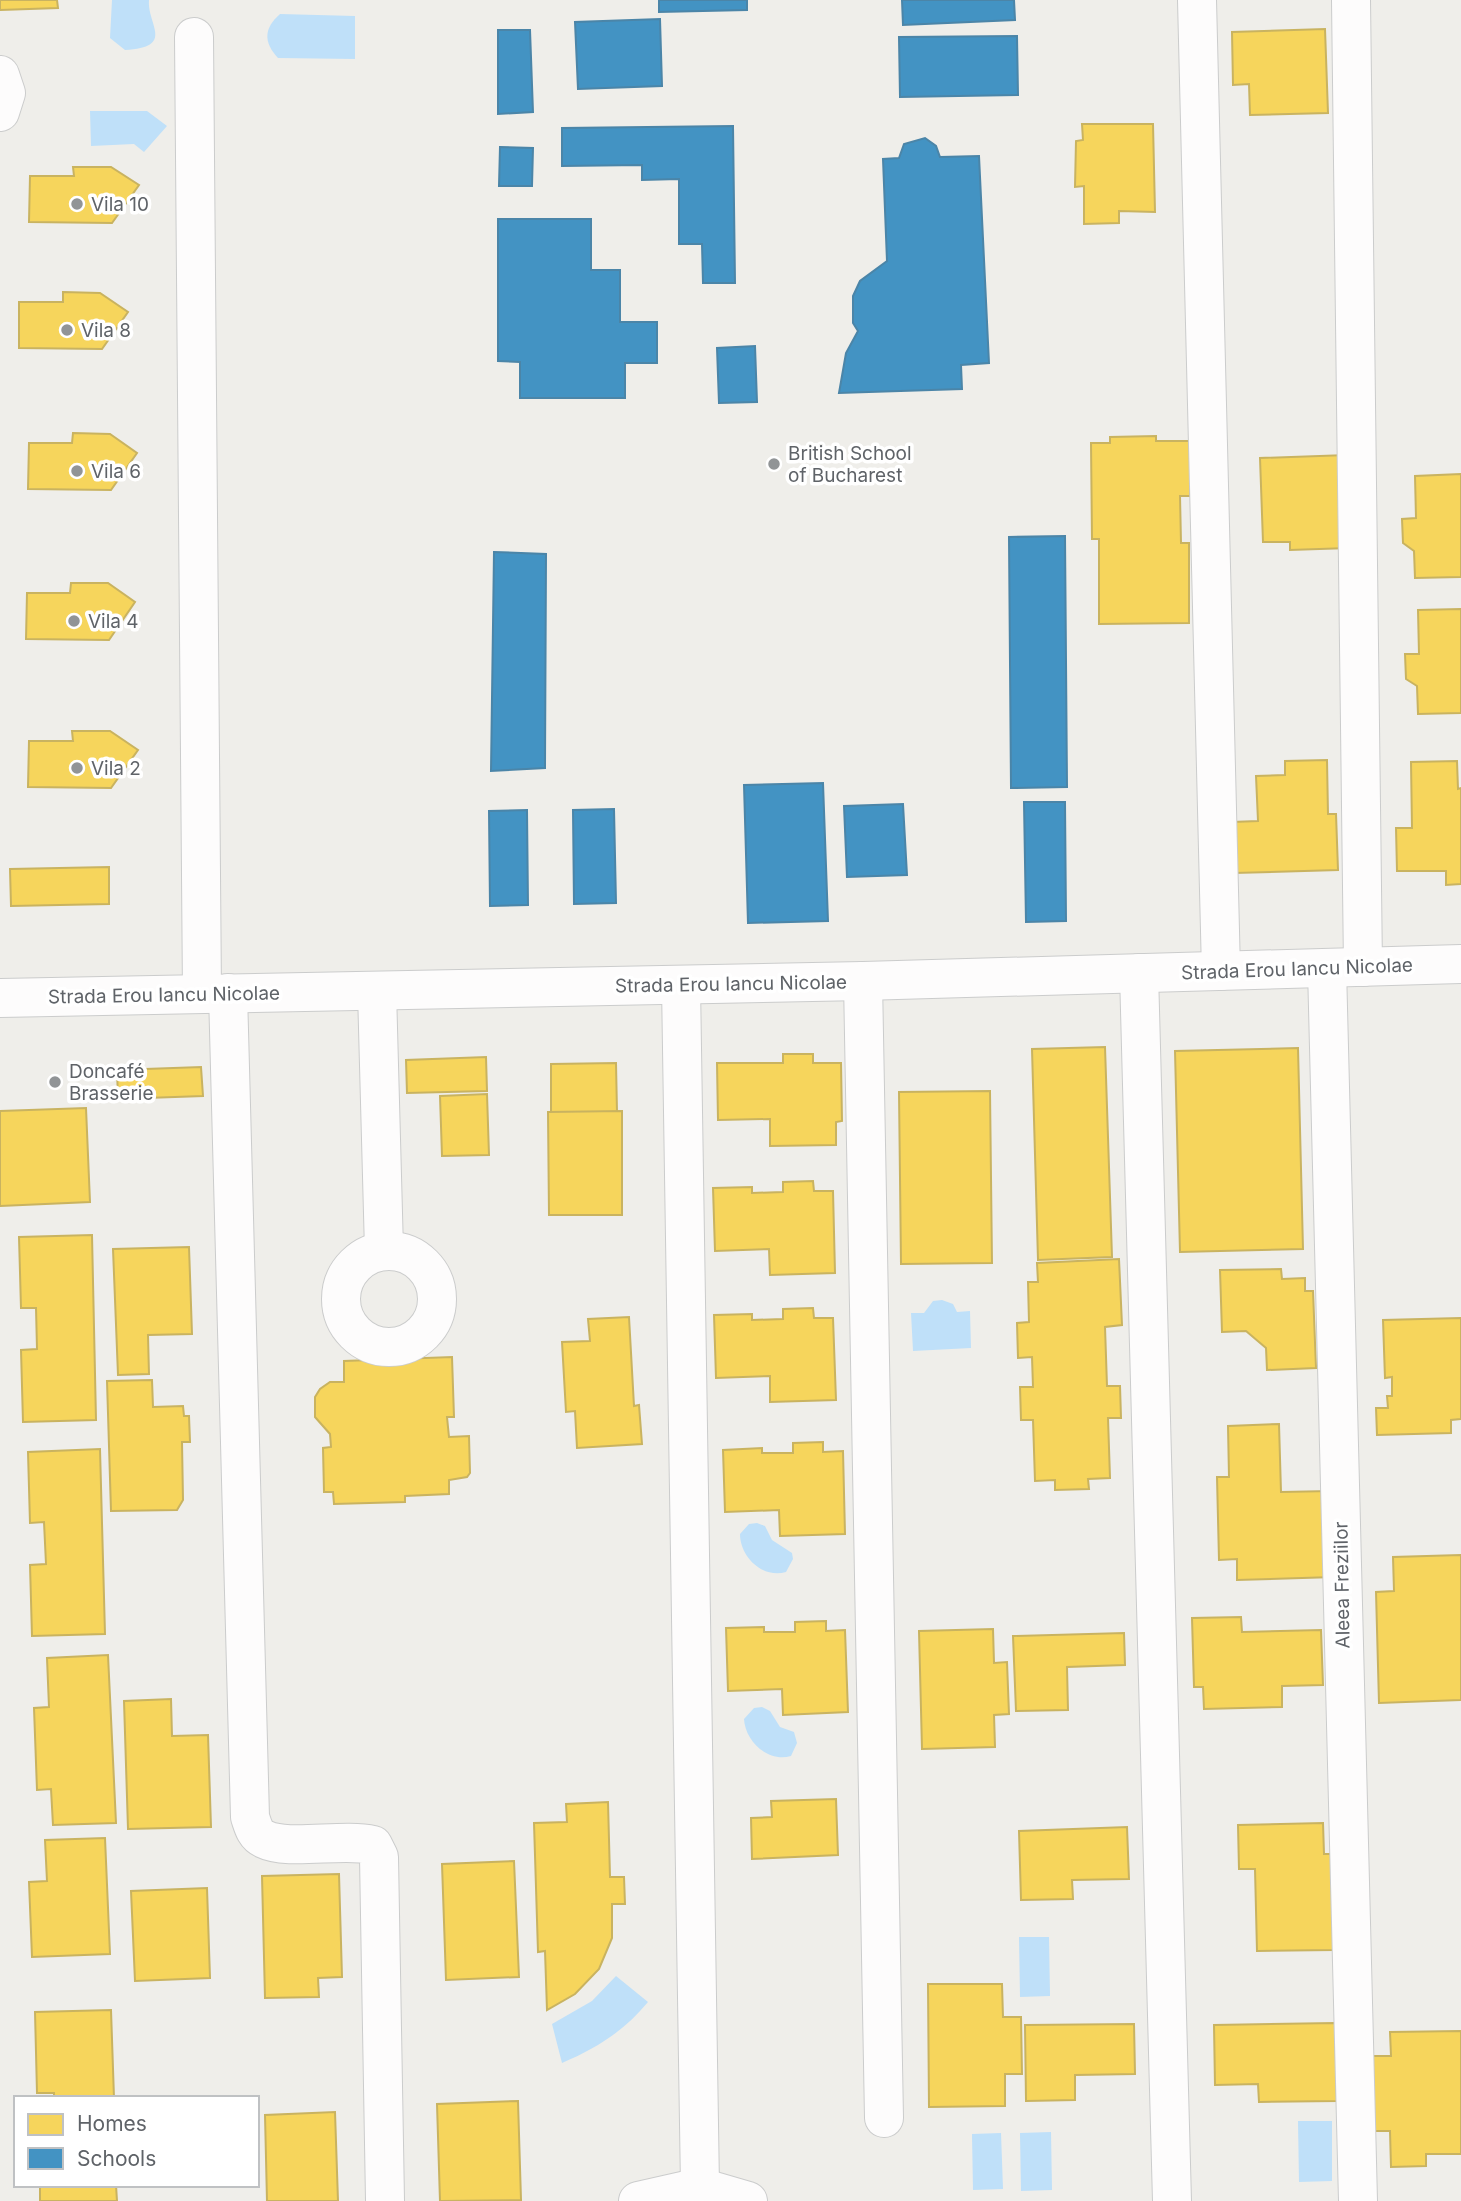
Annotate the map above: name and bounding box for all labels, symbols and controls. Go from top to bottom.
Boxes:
place label: Vila 10 [91,193,149,216]
marker: Vila 10 [69,196,85,212]
place label: Vila 8 [81,319,131,342]
marker: Vila 8 [59,322,75,338]
place label: British School of Bucharest [788,442,912,487]
marker: British School of Bucharest [766,456,782,472]
place label: Vila 6 [91,460,141,483]
marker: Vila 6 [69,463,85,479]
place label: Vila 4 [88,610,139,633]
marker: Vila 4 [66,613,82,629]
place label: Vila 2 [91,757,141,780]
marker: Vila 2 [69,760,85,776]
street label: Strada Erou Iancu Nicolae [1181,953,1413,985]
street label: Strada Erou Iancu Nicolae [615,970,847,998]
street label: Strada Erou Iancu Nicolae [48,981,280,1009]
place label: Doncafé Brasserie [69,1060,154,1105]
marker: Doncafé Brasserie [47,1074,63,1090]
street label: Aleea Freziilor [1329,1521,1355,1649]
legend [14,2096,259,2187]
text: Homes [77,2111,147,2136]
text: Schools [77,2146,156,2171]

